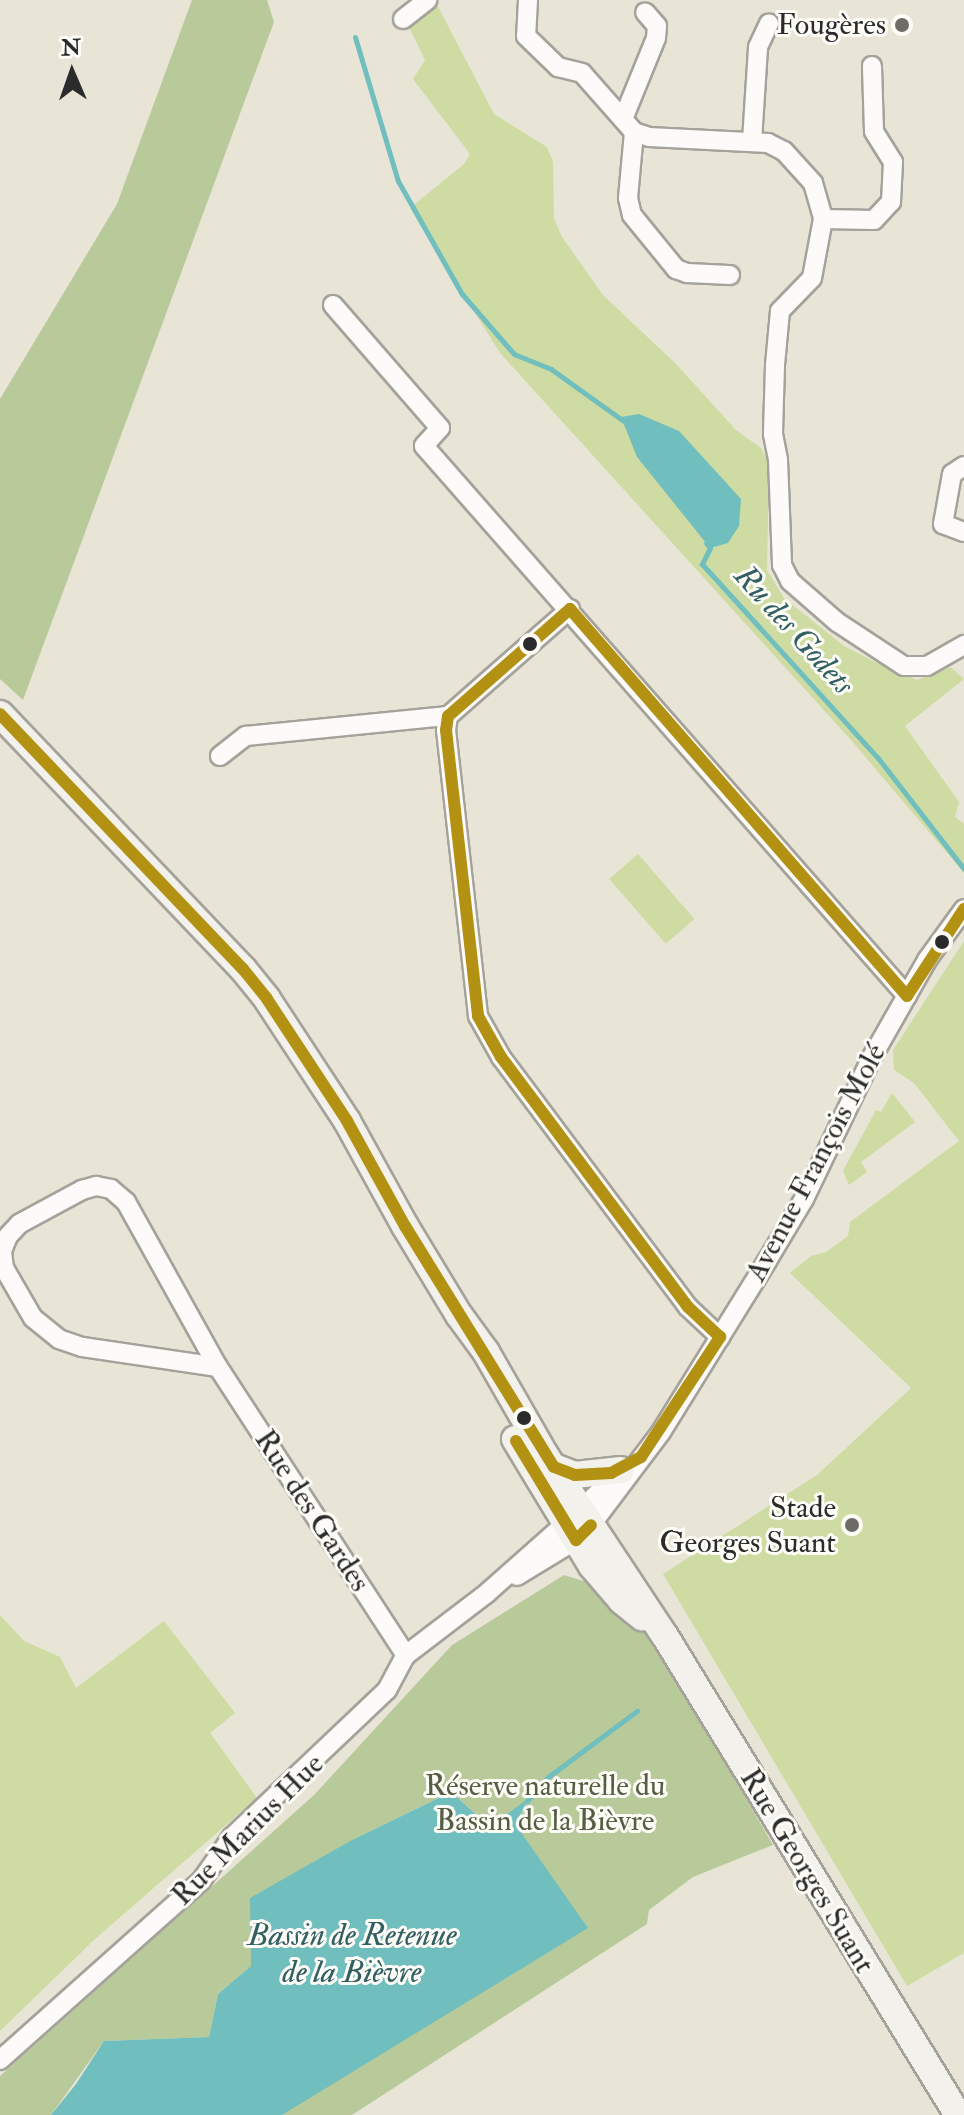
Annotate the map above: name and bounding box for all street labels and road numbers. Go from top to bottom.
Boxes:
street label: Avenue François Molé [738,1038,894,1288]
street label: Rue des Gardes [246,1423,378,1599]
street label: Rue Marius Hue [164,1746,332,1914]
street label: Rue Georges Suant [732,1762,882,1980]

